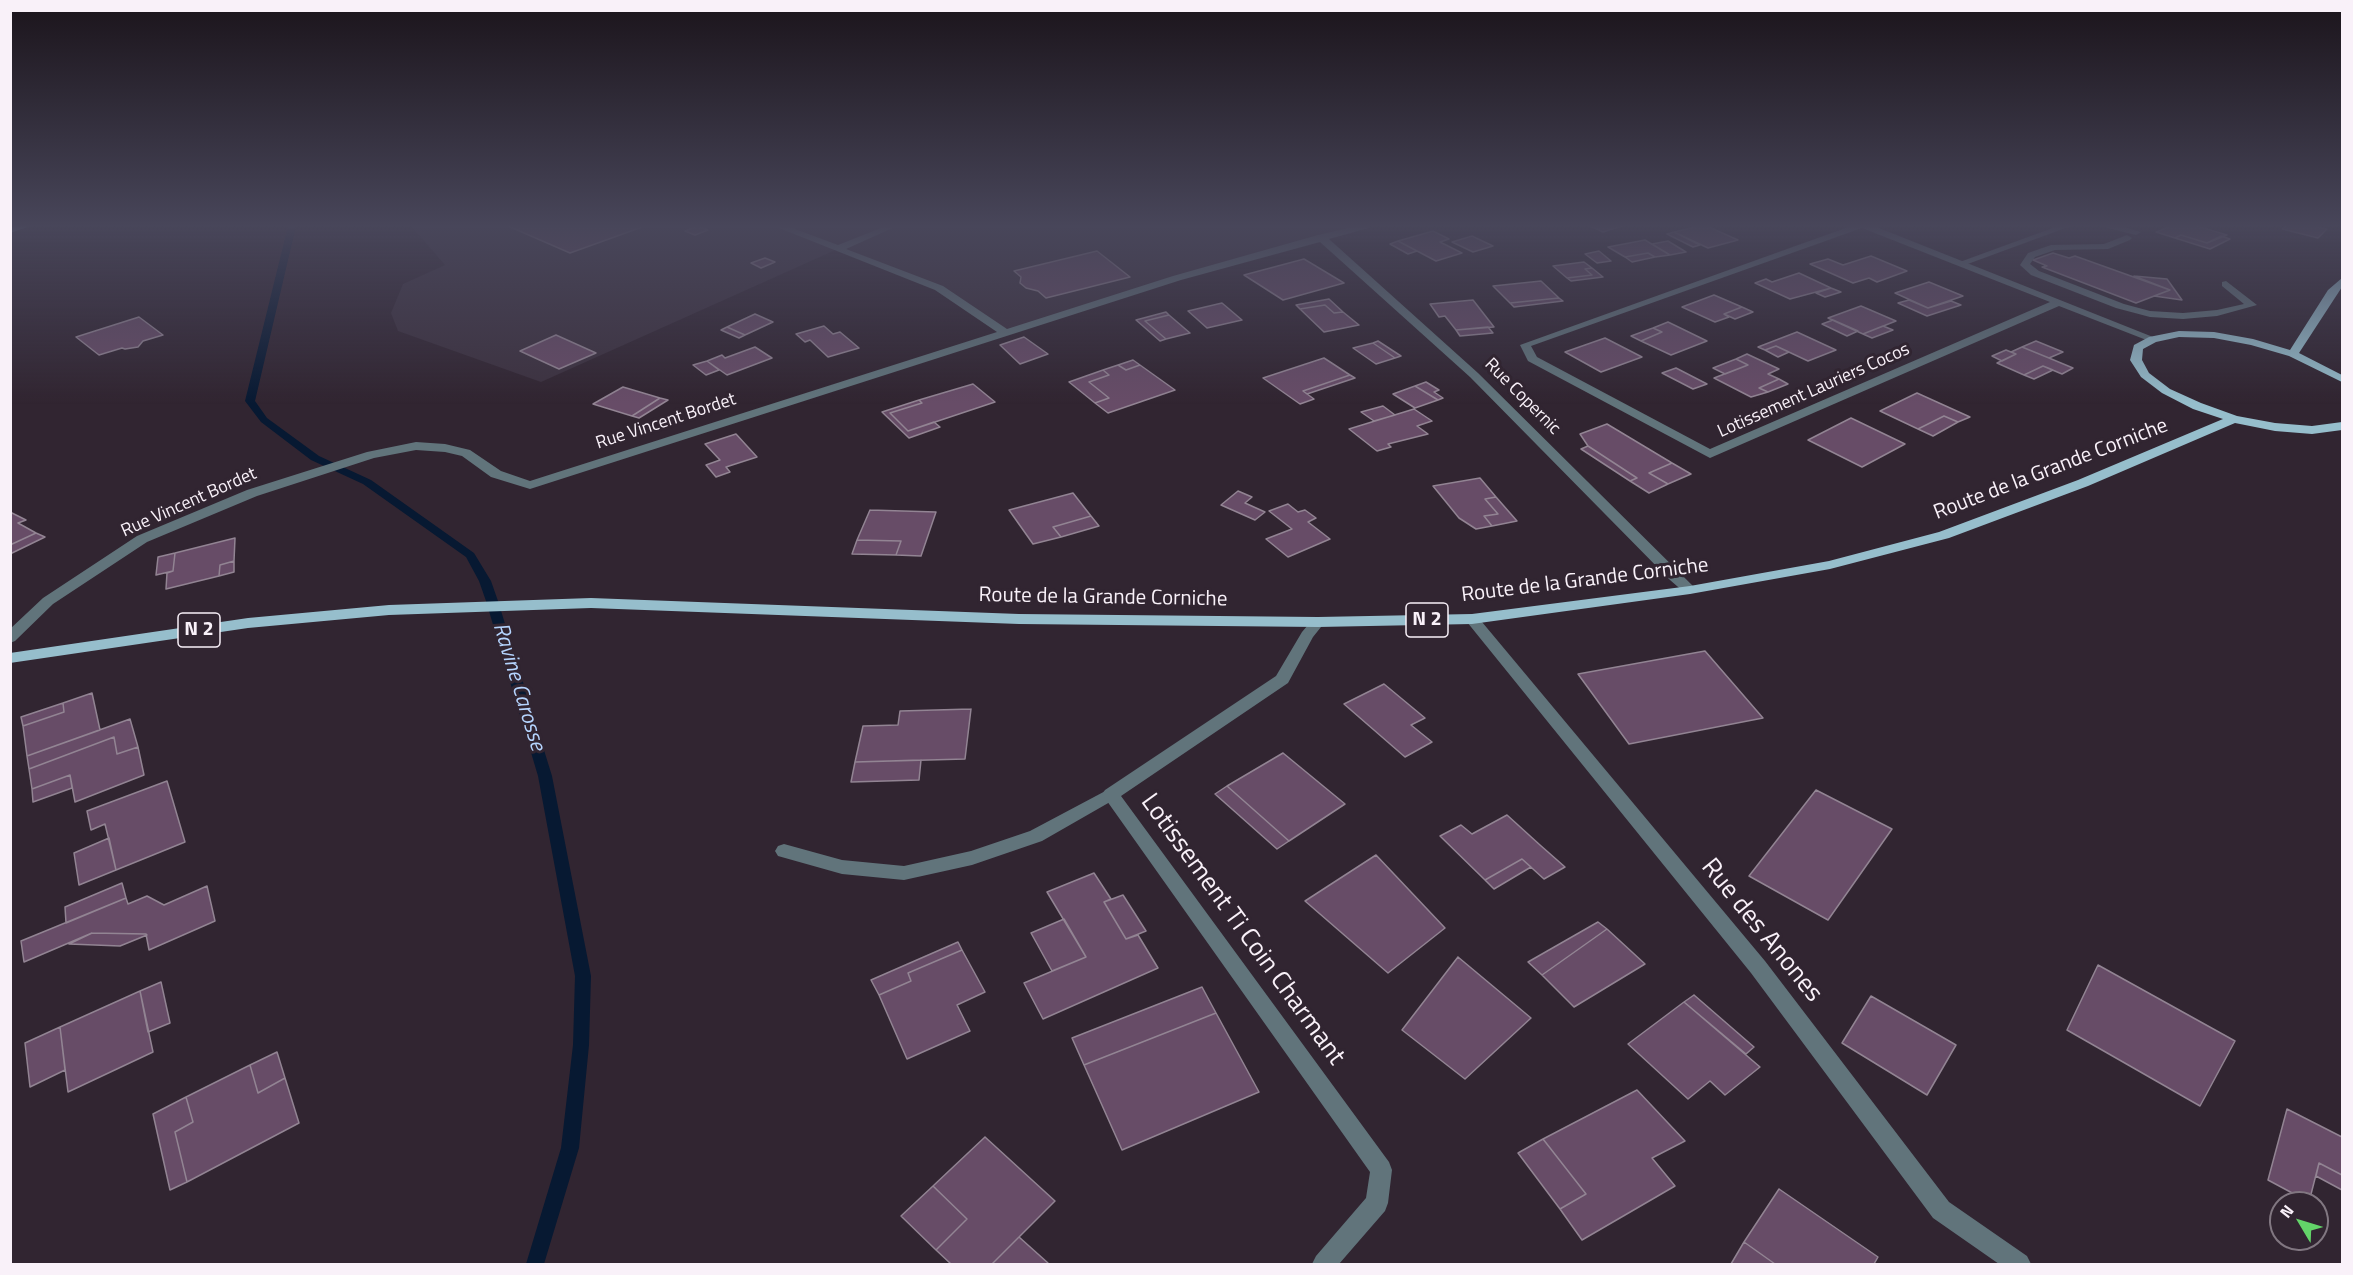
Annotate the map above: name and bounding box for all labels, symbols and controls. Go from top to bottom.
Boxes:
street label: Lotissement Lauriers Cocos [1715,339,1913,443]
street label: Rue Copernic [1479,354,1565,440]
street label: Rue Vincent Bordet [593,389,739,455]
street label: Route de la Grande Corniche [1930,414,2172,526]
street label: Rue Vincent Bordet [118,463,260,543]
street label: Route de la Grande Corniche [1460,553,1710,609]
street label: Route de la Grande Corniche [978,583,1228,613]
road number: N 2 [1406,603,1448,637]
road number: N 2 [178,613,220,647]
water label: Ravine Carosse [486,620,550,754]
street label: Lotissement Ti Coin Charmant [1133,788,1351,1072]
street label: Rue des Anones [1694,853,1828,1009]
north arrow [2269,1191,2329,1251]
text: N [2274,1199,2299,1223]

